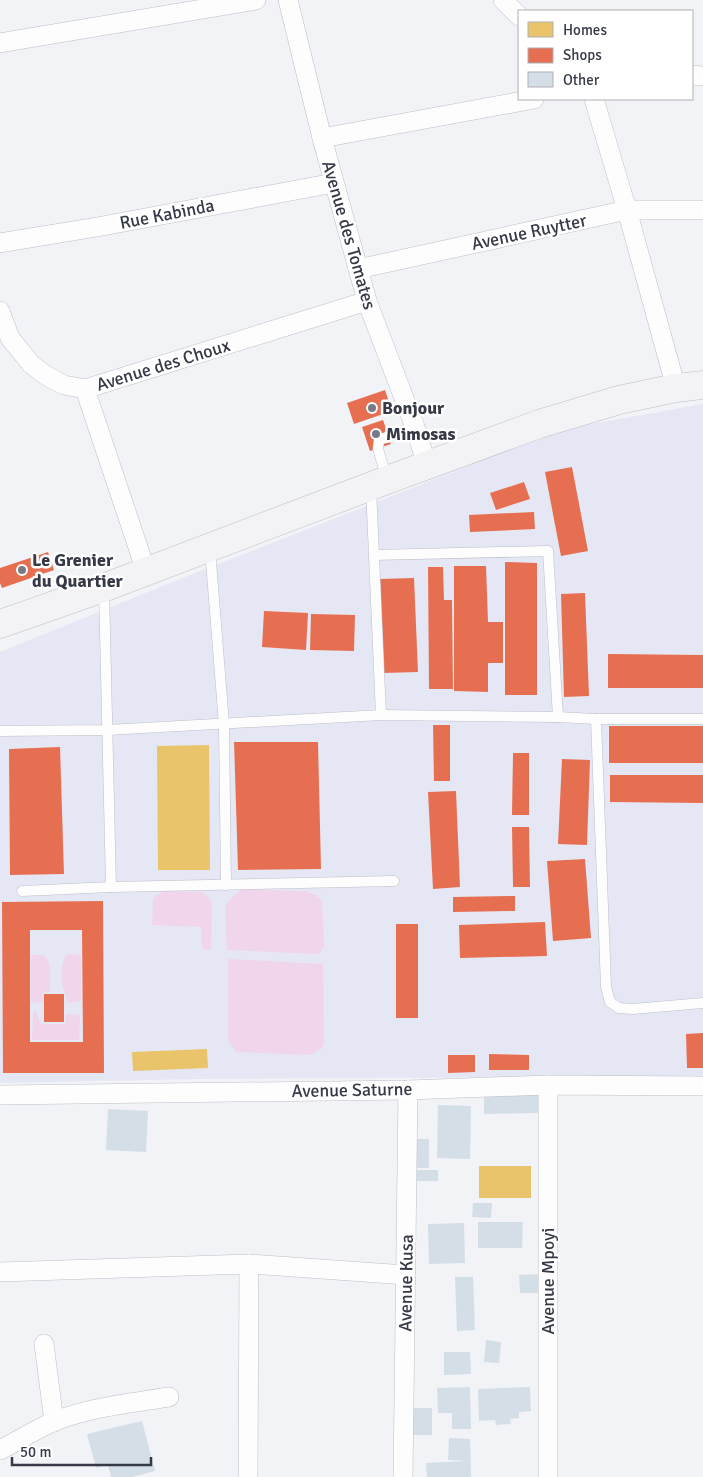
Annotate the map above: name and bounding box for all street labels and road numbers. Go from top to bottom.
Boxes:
street label: Avenue des Tomates [317,158,381,312]
street label: Rue Kabinda [118,194,216,234]
street label: Avenue Ruytter [469,209,589,255]
street label: Avenue des Choux [93,334,233,396]
street label: Avenue Saturne [291,1078,413,1102]
street label: Avenue Mpoyi [537,1228,559,1334]
street label: Avenue Kusa [394,1234,418,1332]

